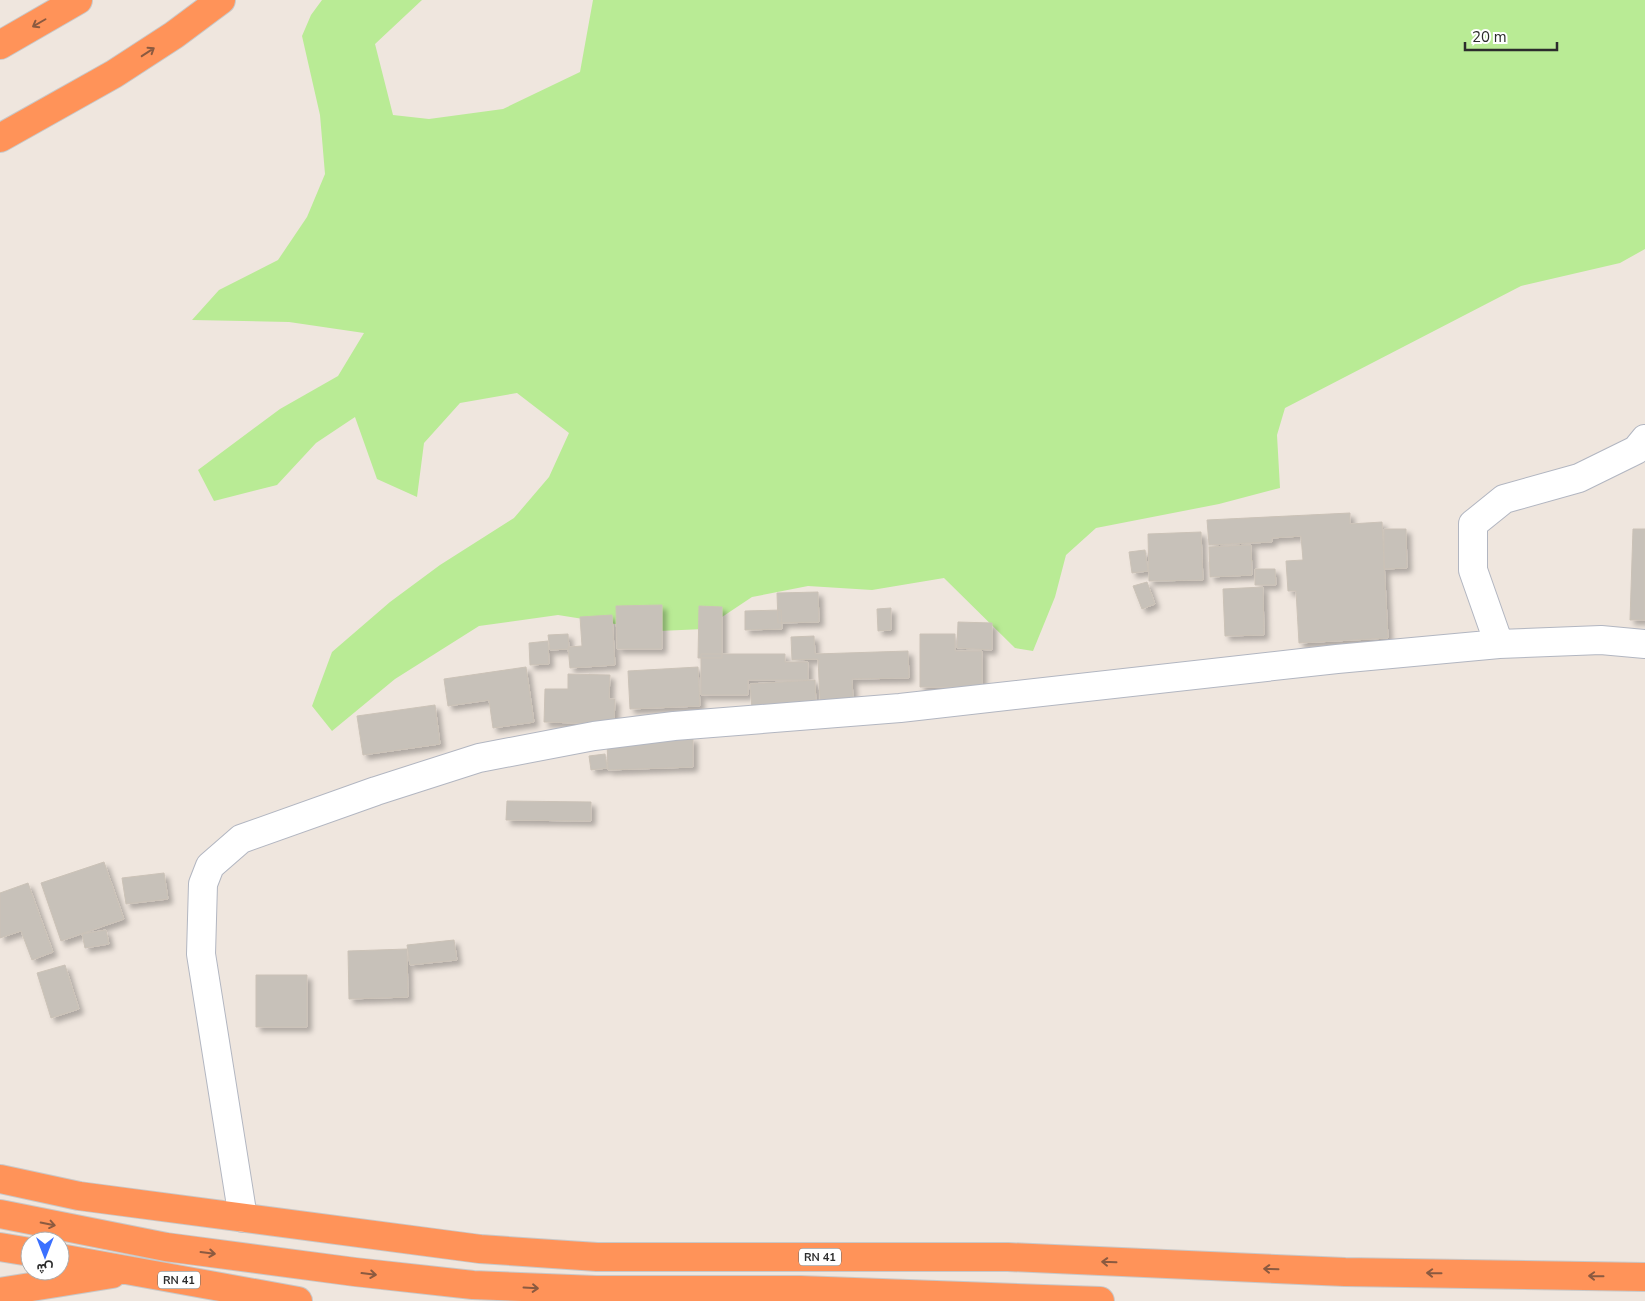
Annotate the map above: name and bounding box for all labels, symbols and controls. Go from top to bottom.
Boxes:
one-way arrow [32,18,46,28]
scale bar [1465,20,1558,52]
text: 20 m [1472,27,1507,47]
one-way arrow [141,47,155,57]
one-way arrow [39,1220,55,1229]
north arrow [20,1231,70,1281]
one-way arrow [199,1248,215,1258]
road number: RN 41 [799,1248,841,1266]
one-way arrow [1101,1257,1117,1266]
text: ش [36,1259,53,1278]
one-way arrow [1264,1264,1280,1273]
one-way arrow [361,1269,377,1279]
one-way arrow [1426,1269,1442,1278]
one-way arrow [1589,1271,1605,1281]
road number: RN 41 [158,1272,200,1288]
one-way arrow [522,1283,538,1293]

